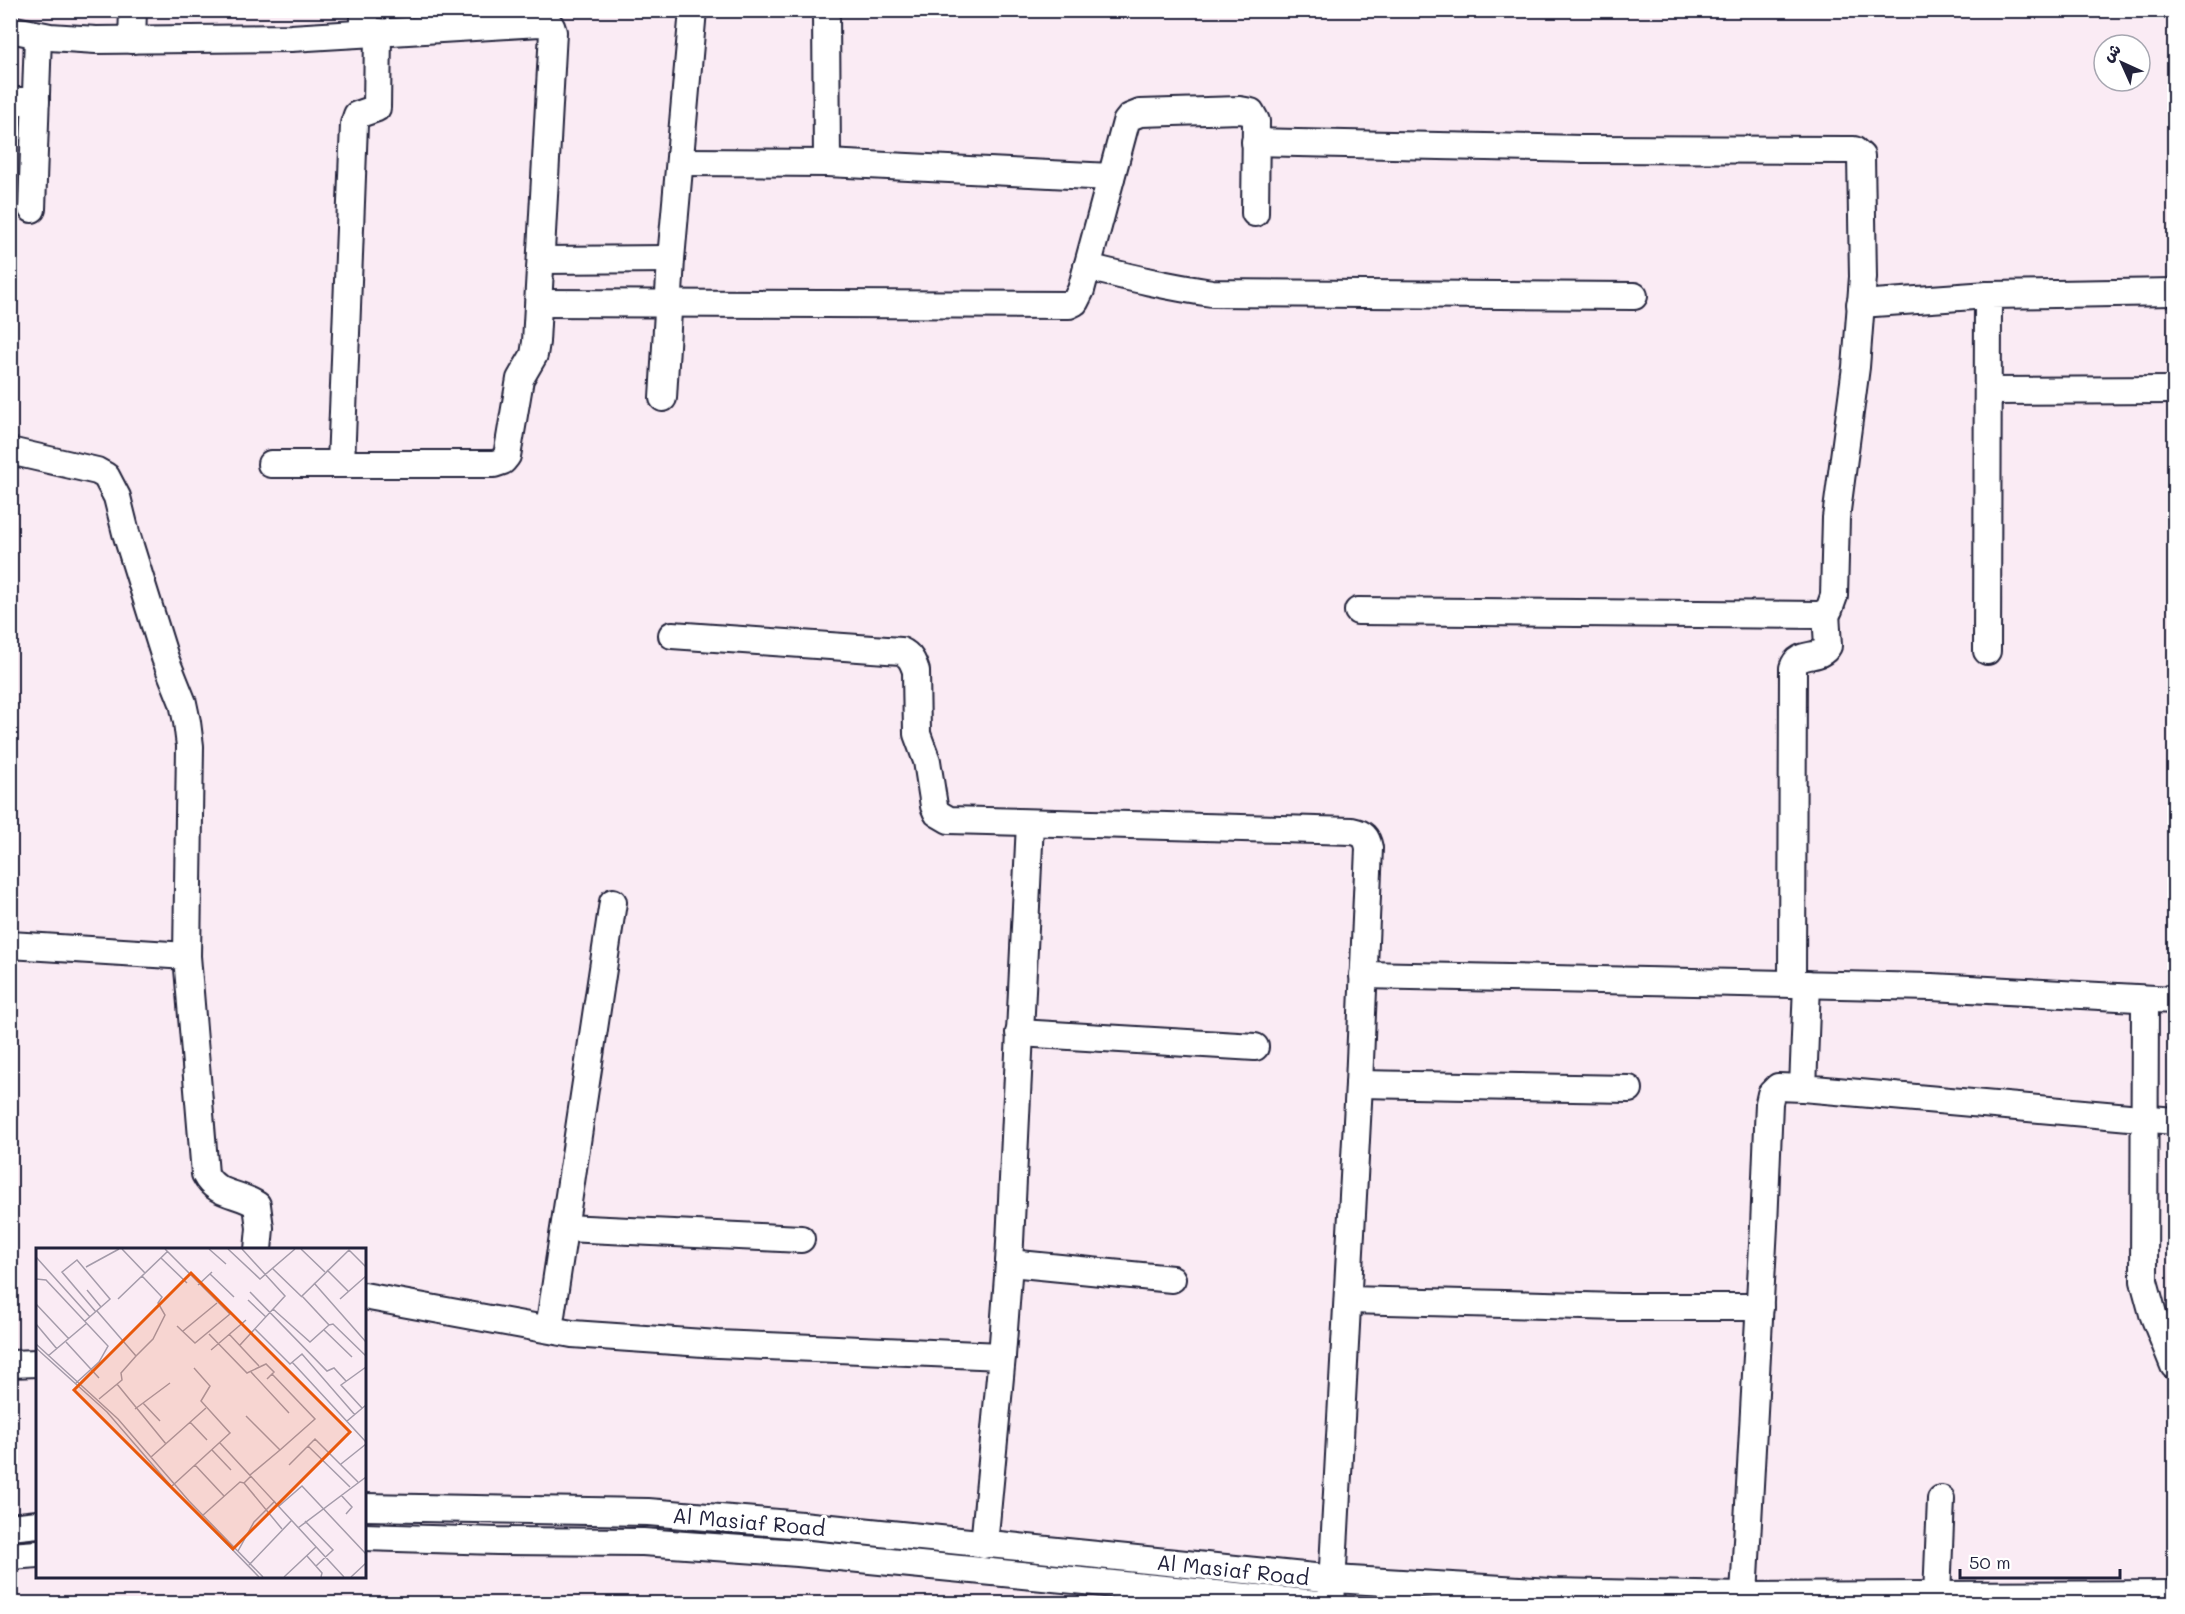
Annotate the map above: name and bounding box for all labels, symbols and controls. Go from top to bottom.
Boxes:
north arrow [2092,33,2152,93]
text: ش [2097,38,2125,66]
inset map [36,1248,366,1578]
street label: Al Masiaf Road [671,1501,827,1541]
scale bar [1960,1542,2120,1580]
street label: Al Masiaf Road [1155,1548,1311,1590]
text: 50 m [1969,1550,2011,1574]

